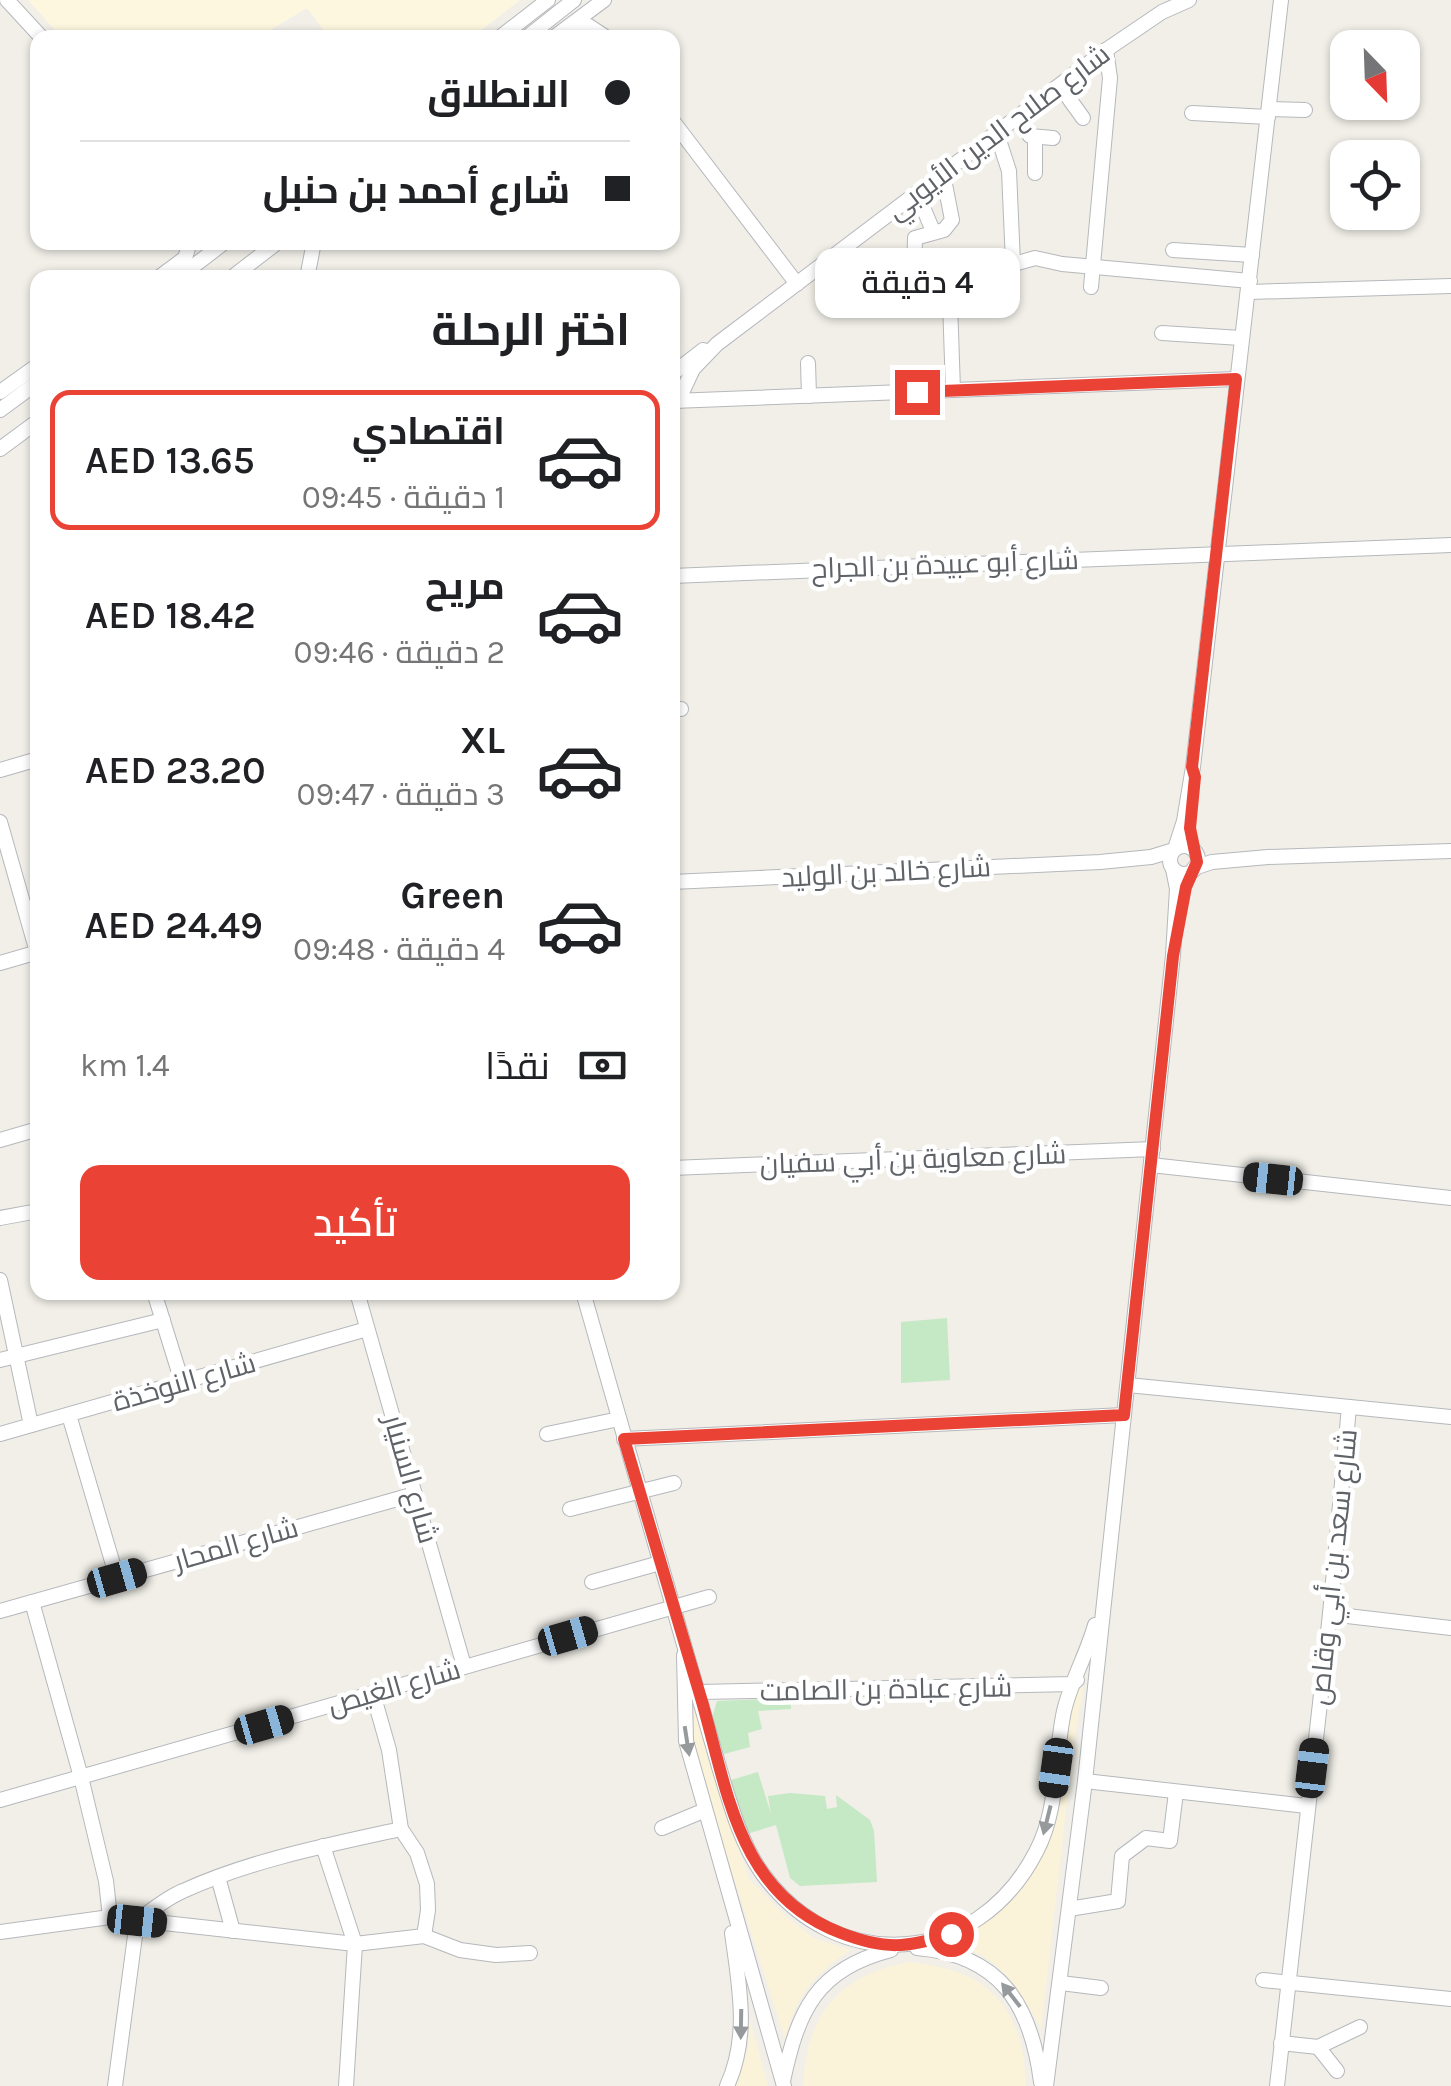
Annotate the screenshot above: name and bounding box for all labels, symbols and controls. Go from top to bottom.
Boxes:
north arrow [1330,30,1420,120]
map controls [1330,30,1420,230]
street label: شارع صلاح الدين الأيوبي [880,37,1119,231]
text: الانطلاق [427,72,570,117]
button: locate [1330,140,1420,230]
text: شارع أحمد بن حنبل [263,168,570,213]
callout: 4 دقيقة [814,247,1020,317]
text: 4 دقيقة [862,264,973,301]
text: اختر الرحلة [432,304,630,356]
route end [895,370,940,415]
text: اقتصادي [352,409,505,454]
icon: car [535,415,625,505]
text: AED 13.65 [85,438,255,483]
text: 1 دقيقة · 09:45 [302,479,505,516]
street label: شارع أبو عبيدة بن الجراح [811,542,1079,587]
text: مريح [425,564,505,609]
icon: car [535,570,625,660]
text: AED 18.42 [85,593,256,638]
text: 2 دقيقة · 09:46 [294,634,505,671]
text: XL [460,718,505,763]
icon: car [535,725,625,815]
text: AED 23.20 [85,748,266,793]
text: 3 دقيقة · 09:47 [297,776,505,813]
street label: شارع خالد بن الوليد [780,850,992,896]
text: Green [400,873,505,918]
icon: car [535,880,625,970]
text: AED 24.49 [85,903,263,948]
text: 4 دقيقة · 09:48 [293,931,505,968]
icon: cash [575,1038,630,1093]
text: نقدًا [485,1044,550,1089]
text: 1.4 km [80,1047,170,1084]
street label: شارع معاوية بن أبي سفيان [759,1136,1067,1186]
car [1242,1161,1304,1197]
button: تأكيد [80,1165,630,1280]
street label: شارع النوخذة [109,1346,260,1420]
street label: شارع السنيار [374,1409,445,1548]
street label: شارع سعد بن أبي وقاص [1301,1427,1369,1707]
street label: شارع المحار [168,1511,302,1580]
car [84,1555,150,1601]
car [535,1613,601,1659]
street label: شارع الغيص [324,1652,465,1724]
street label: شارع عبادة بن الصامت [760,1670,1013,1710]
car [231,1702,297,1748]
one-way arrow [680,1726,695,1757]
car [1037,1736,1075,1800]
car [1293,1736,1331,1800]
one-way arrow [1039,1804,1054,1835]
car [106,1903,168,1939]
route start [929,1912,974,1957]
one-way arrow [1001,1983,1022,2008]
one-way arrow [733,2008,749,2040]

